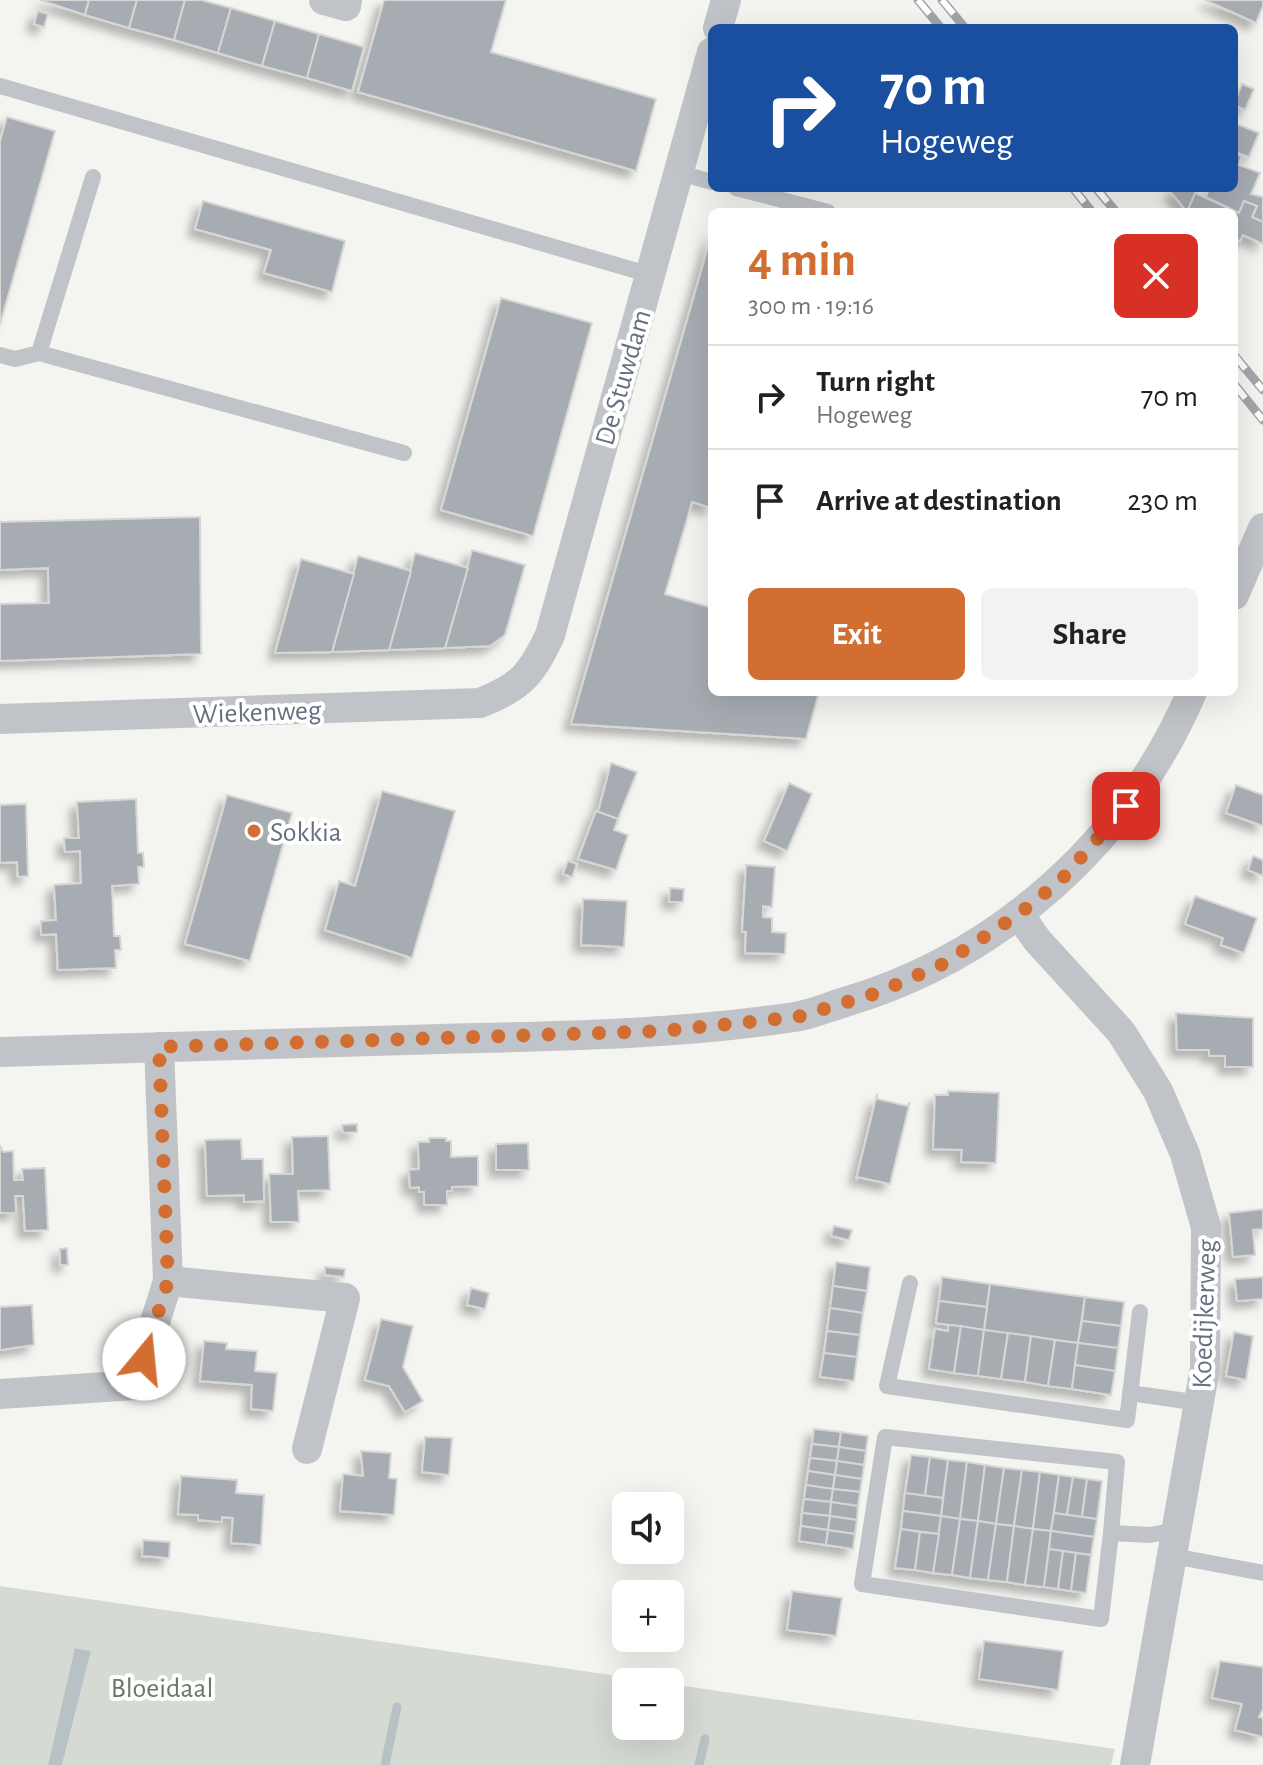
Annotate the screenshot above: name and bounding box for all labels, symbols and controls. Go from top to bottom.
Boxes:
icon: right [748,56,852,160]
text: 70 m [880,59,987,115]
text: Hogeweg [880,124,1013,160]
button: close [1114,234,1198,318]
text: 4 min [748,237,856,285]
text: 300 m · 19:16 [748,293,874,319]
street label: De Stuwdam [591,307,657,449]
text: Turn right [816,367,935,397]
icon: right [748,375,792,419]
text: 70 m [1141,382,1198,412]
text: Hogeweg [816,402,912,428]
icon: arrive [748,479,792,523]
text: Arrive at destination [816,486,1062,516]
text: 230 m [1127,486,1198,516]
button: Exit [748,588,965,680]
button: Share [981,588,1198,680]
street label: Wiekenweg [192,697,322,729]
pin [1092,772,1160,840]
icon: arrive [1104,784,1148,828]
place label: Sokkia [270,819,342,847]
marker: Sokkia [245,822,263,840]
street label: Koedijkerweg [1188,1239,1222,1389]
position arrow [102,1317,186,1401]
map controls [612,1492,684,1740]
button: sound [612,1492,684,1564]
button: + [612,1580,684,1652]
button: − [612,1668,684,1740]
park label: Bloeidaal [111,1675,213,1703]

